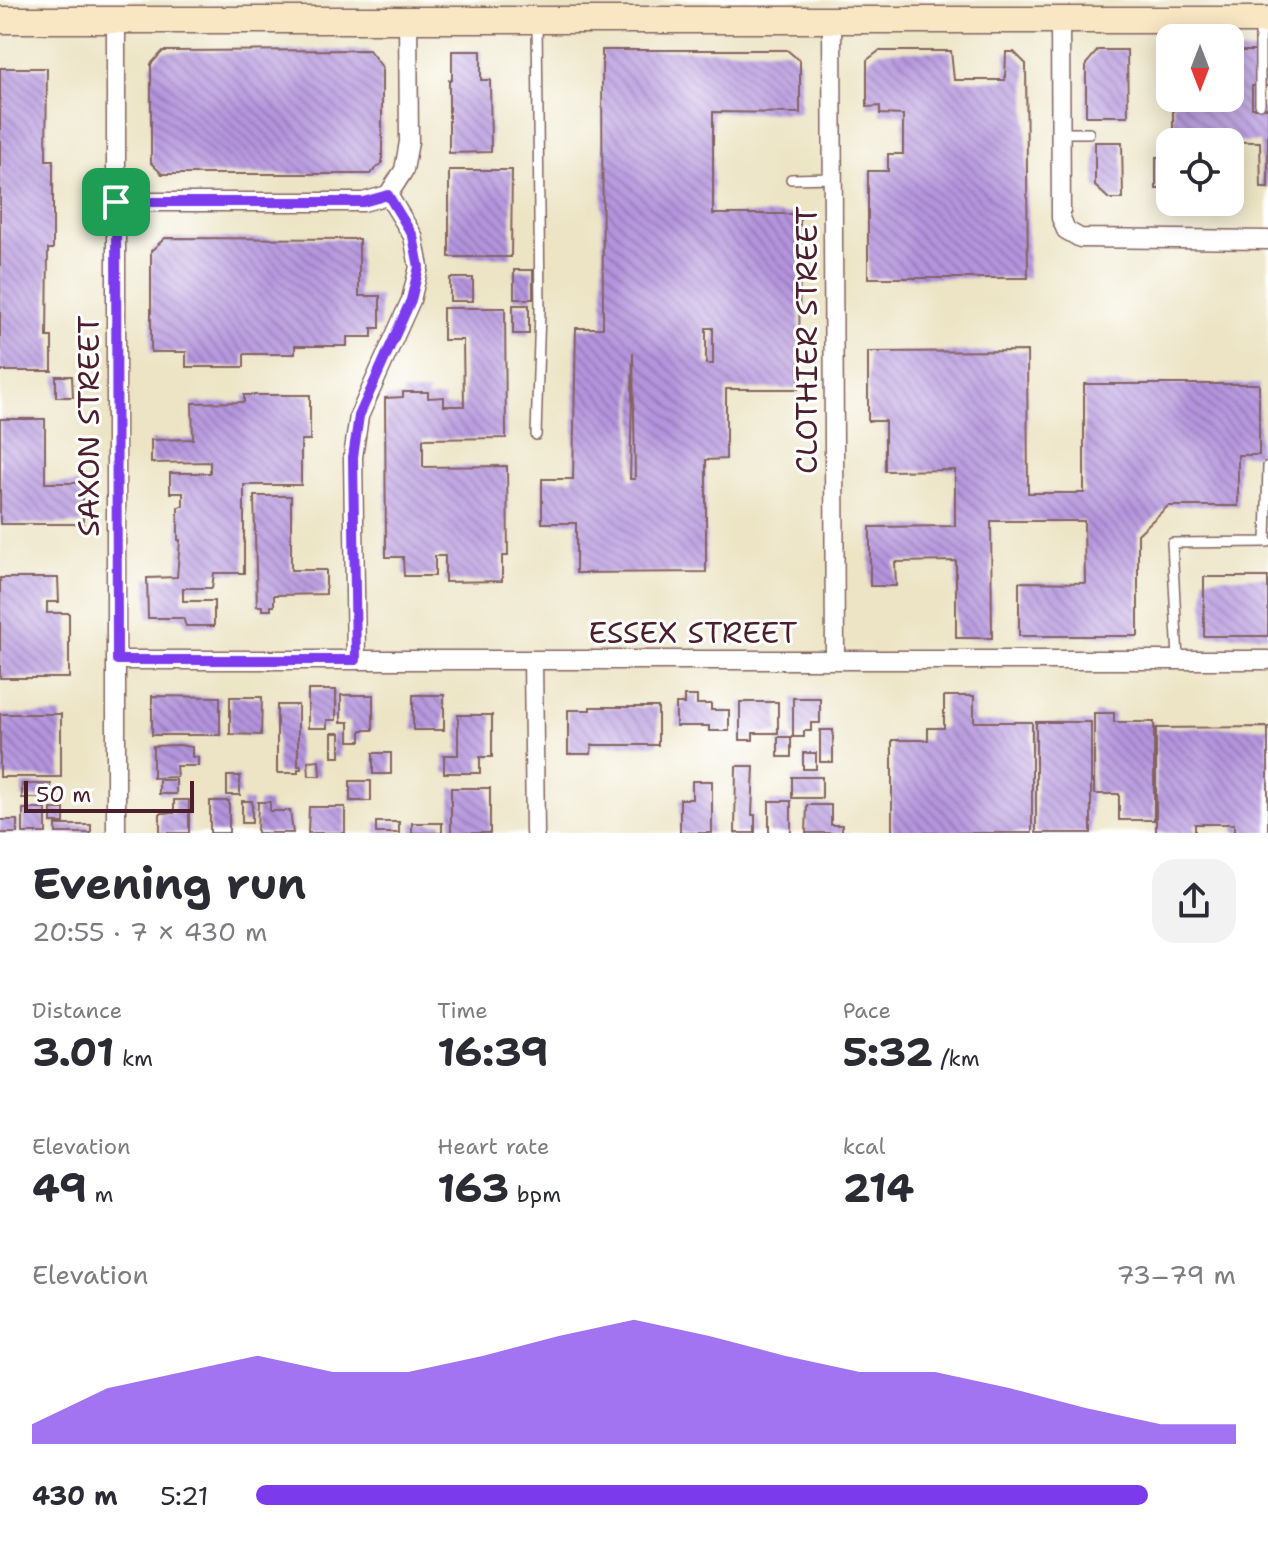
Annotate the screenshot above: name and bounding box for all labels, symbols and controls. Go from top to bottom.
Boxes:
north arrow [1156,24,1244,112]
map controls [1156,24,1244,216]
button: locate [1156,128,1244,216]
pin [82,168,150,236]
icon: arrive [94,180,138,224]
street label: CLOTHIER STREET [786,206,827,474]
street label: SAXON STREET [68,315,109,537]
street label: ESSEX STREET [588,612,798,653]
scale bar [24,777,194,813]
text: 50 m [36,780,91,809]
text: Evening run [32,854,306,913]
button: share [1152,859,1236,943]
text: 20:55 · 7 × 430 m [32,914,267,949]
text: Distance [32,996,122,1025]
text: Time [437,996,488,1025]
text: Pace [843,996,891,1025]
text: 3.01 [32,1025,114,1079]
text: 16:39 [437,1025,549,1079]
text: 5:32 [843,1025,933,1079]
text: km [114,1044,153,1073]
text: /km [933,1044,980,1073]
text: Elevation [32,1132,130,1161]
text: Heart rate [437,1132,549,1161]
text: kcal [843,1132,885,1161]
text: 49 [32,1161,87,1215]
text: 163 [437,1161,509,1215]
text: 214 [843,1161,914,1215]
text: m [87,1180,113,1209]
text: bpm [509,1180,561,1209]
text: Elevation [32,1257,148,1292]
text: 73–79 m [1117,1257,1236,1292]
text: 430 m [32,1478,118,1513]
text: 5:21 [160,1478,209,1513]

